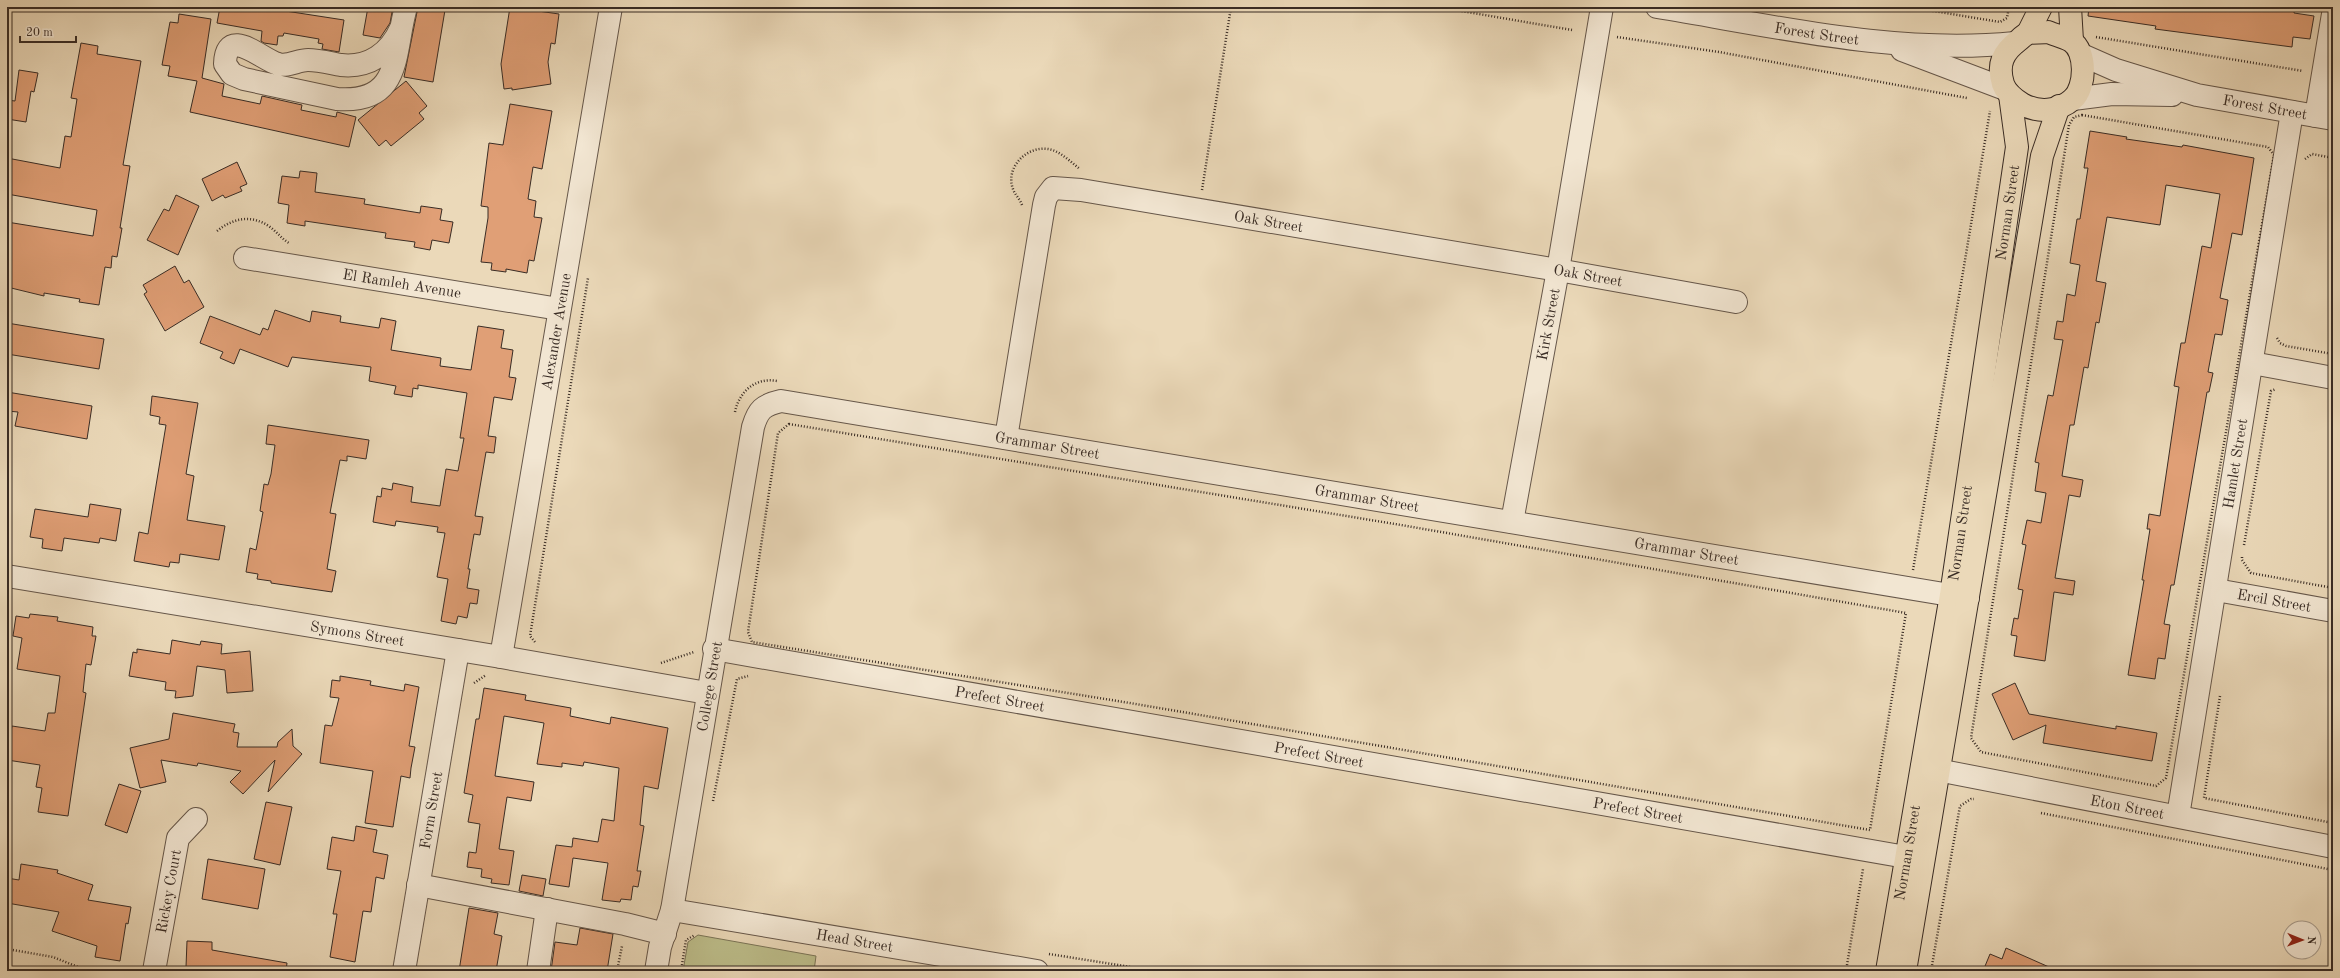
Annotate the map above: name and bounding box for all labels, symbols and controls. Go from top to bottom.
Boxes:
scale bar [20,18,76,44]
street label: Forest Street [1773,21,1860,49]
text: 20 m [26,27,53,39]
street label: Forest Street [2221,94,2308,123]
street label: Norman Street [1994,164,2023,262]
street label: Oak Street [1233,210,1304,236]
street label: Oak Street [1552,263,1623,290]
street label: El Ramleh Avenue [341,268,462,302]
street label: Alexander Avenue [540,272,575,392]
street label: Kirk Street [1536,287,1564,362]
street label: Hamlet Street [2222,418,2251,510]
street label: Grammar Street [994,431,1100,463]
street label: Grammar Street [1313,484,1420,516]
street label: Norman Street [1947,484,1976,582]
street label: Grammar Street [1633,537,1740,569]
street label: Ercil Street [2235,588,2312,616]
street label: Symons Street [309,620,405,650]
street label: College Street [696,640,726,733]
street label: Prefect Street [953,685,1046,716]
street label: Prefect Street [1273,741,1365,771]
street label: Form Street [419,771,446,851]
street label: Eton Street [2089,794,2165,823]
street label: Prefect Street [1592,797,1684,827]
street label: Norman Street [1893,804,1924,902]
street label: Rickey Court [155,848,185,935]
north arrow [2282,920,2322,960]
street label: Head Street [815,928,894,956]
text: N [2305,936,2316,945]

